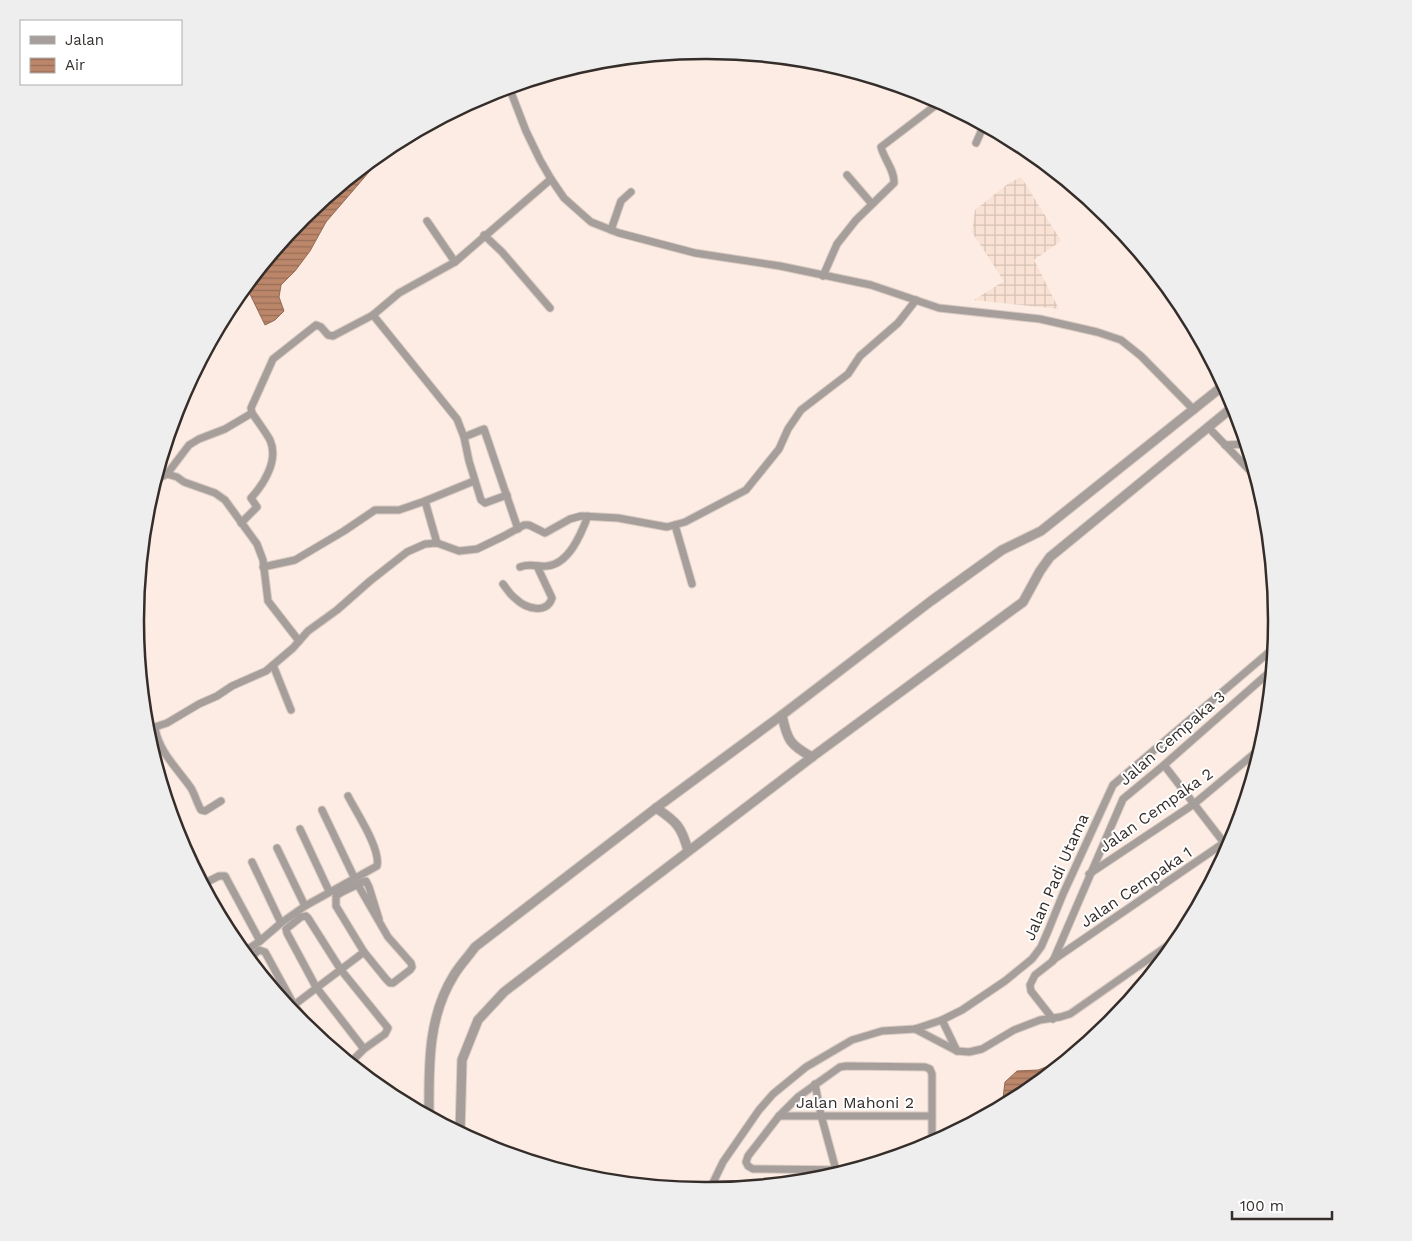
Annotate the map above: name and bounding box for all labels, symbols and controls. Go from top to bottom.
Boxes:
legend [20,20,182,85]
text: Jalan [65,31,104,49]
text: Air [65,56,85,74]
street label: Jalan Cempaka 3 [1115,687,1229,789]
street label: Jalan Cempaka 2 [1096,764,1216,856]
street label: Jalan Padi Utama [1019,811,1093,943]
street label: Jalan Cempaka 1 [1077,843,1195,931]
street label: Jalan Mahoni 2 [796,1093,914,1112]
scale bar [1232,1188,1332,1220]
text: 100 m [1240,1197,1284,1215]

